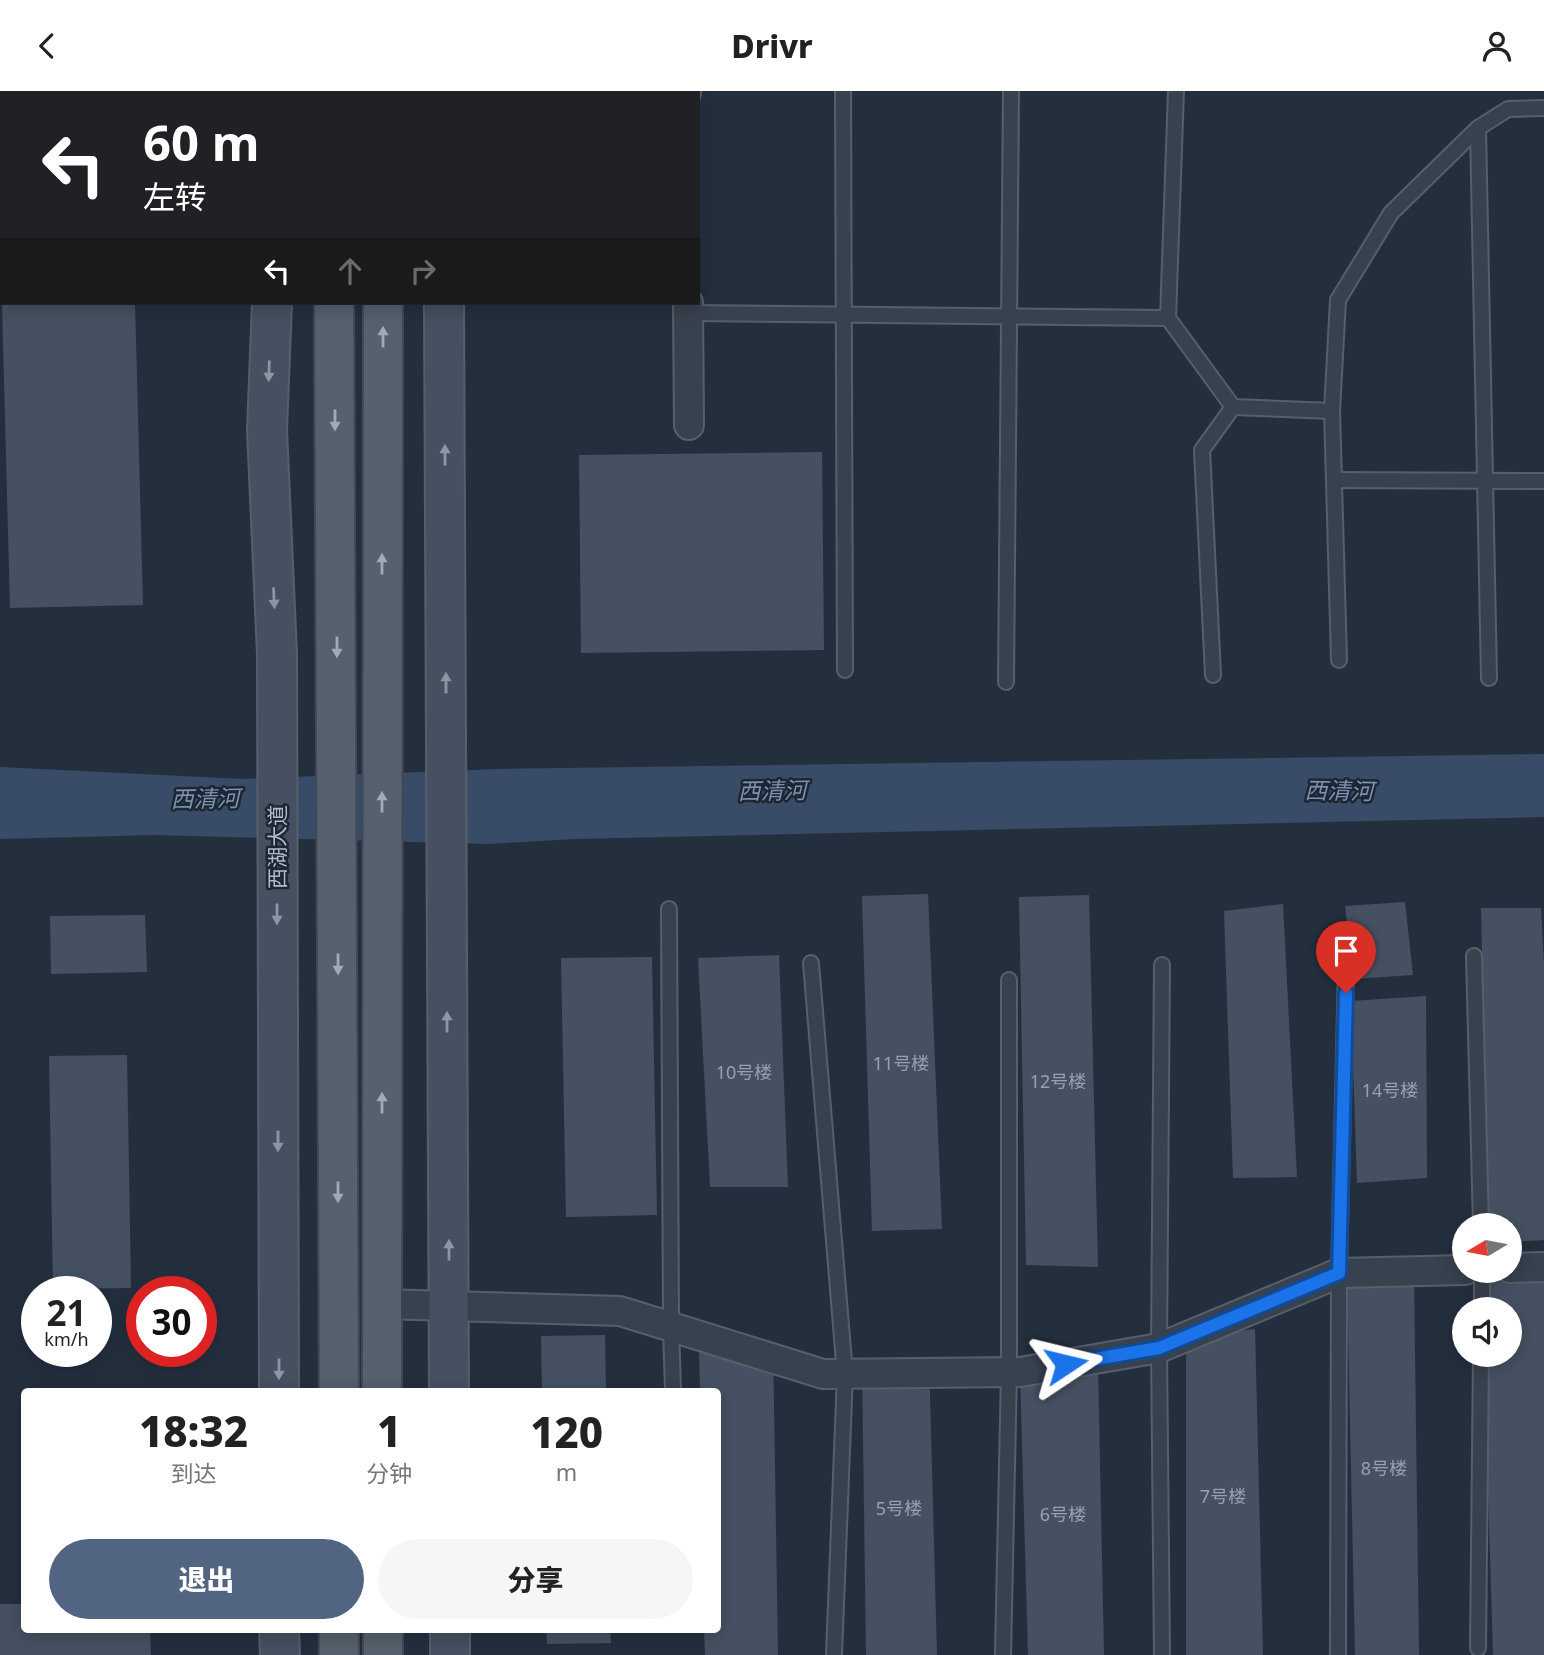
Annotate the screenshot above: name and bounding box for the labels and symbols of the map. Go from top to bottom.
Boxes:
one-way arrow [377,325,389,347]
one-way arrow [263,360,275,382]
one-way arrow [329,409,341,431]
one-way arrow [439,444,451,466]
one-way arrow [376,553,388,575]
one-way arrow [269,587,280,609]
one-way arrow [331,637,342,659]
one-way arrow [440,672,452,694]
water label: 西清河 [737,773,811,807]
water label: 西清河 [1304,773,1378,807]
water label: 西清河 [170,781,244,815]
one-way arrow [376,791,388,813]
street label: 西湖大道 [263,805,291,889]
one-way arrow [271,903,283,925]
pin [1316,921,1376,993]
one-way arrow [332,954,344,976]
one-way arrow [442,1011,453,1033]
house number: 11号楼 [873,1051,929,1075]
house number: 10号楼 [716,1060,772,1084]
house number: 12号楼 [1030,1069,1086,1093]
house number: 14号楼 [1362,1078,1418,1102]
one-way arrow [376,1091,388,1113]
one-way arrow [272,1130,284,1152]
one-way arrow [332,1181,344,1203]
north arrow [1452,1213,1522,1283]
one-way arrow [443,1238,455,1260]
speed limit sign: 30 [126,1276,217,1367]
position arrow [1029,1327,1103,1401]
one-way arrow [273,1358,285,1380]
house number: 8号楼 [1361,1456,1407,1480]
house number: 7号楼 [1200,1484,1246,1508]
house number: 5号楼 [876,1496,922,1520]
house number: 6号楼 [1040,1502,1086,1526]

